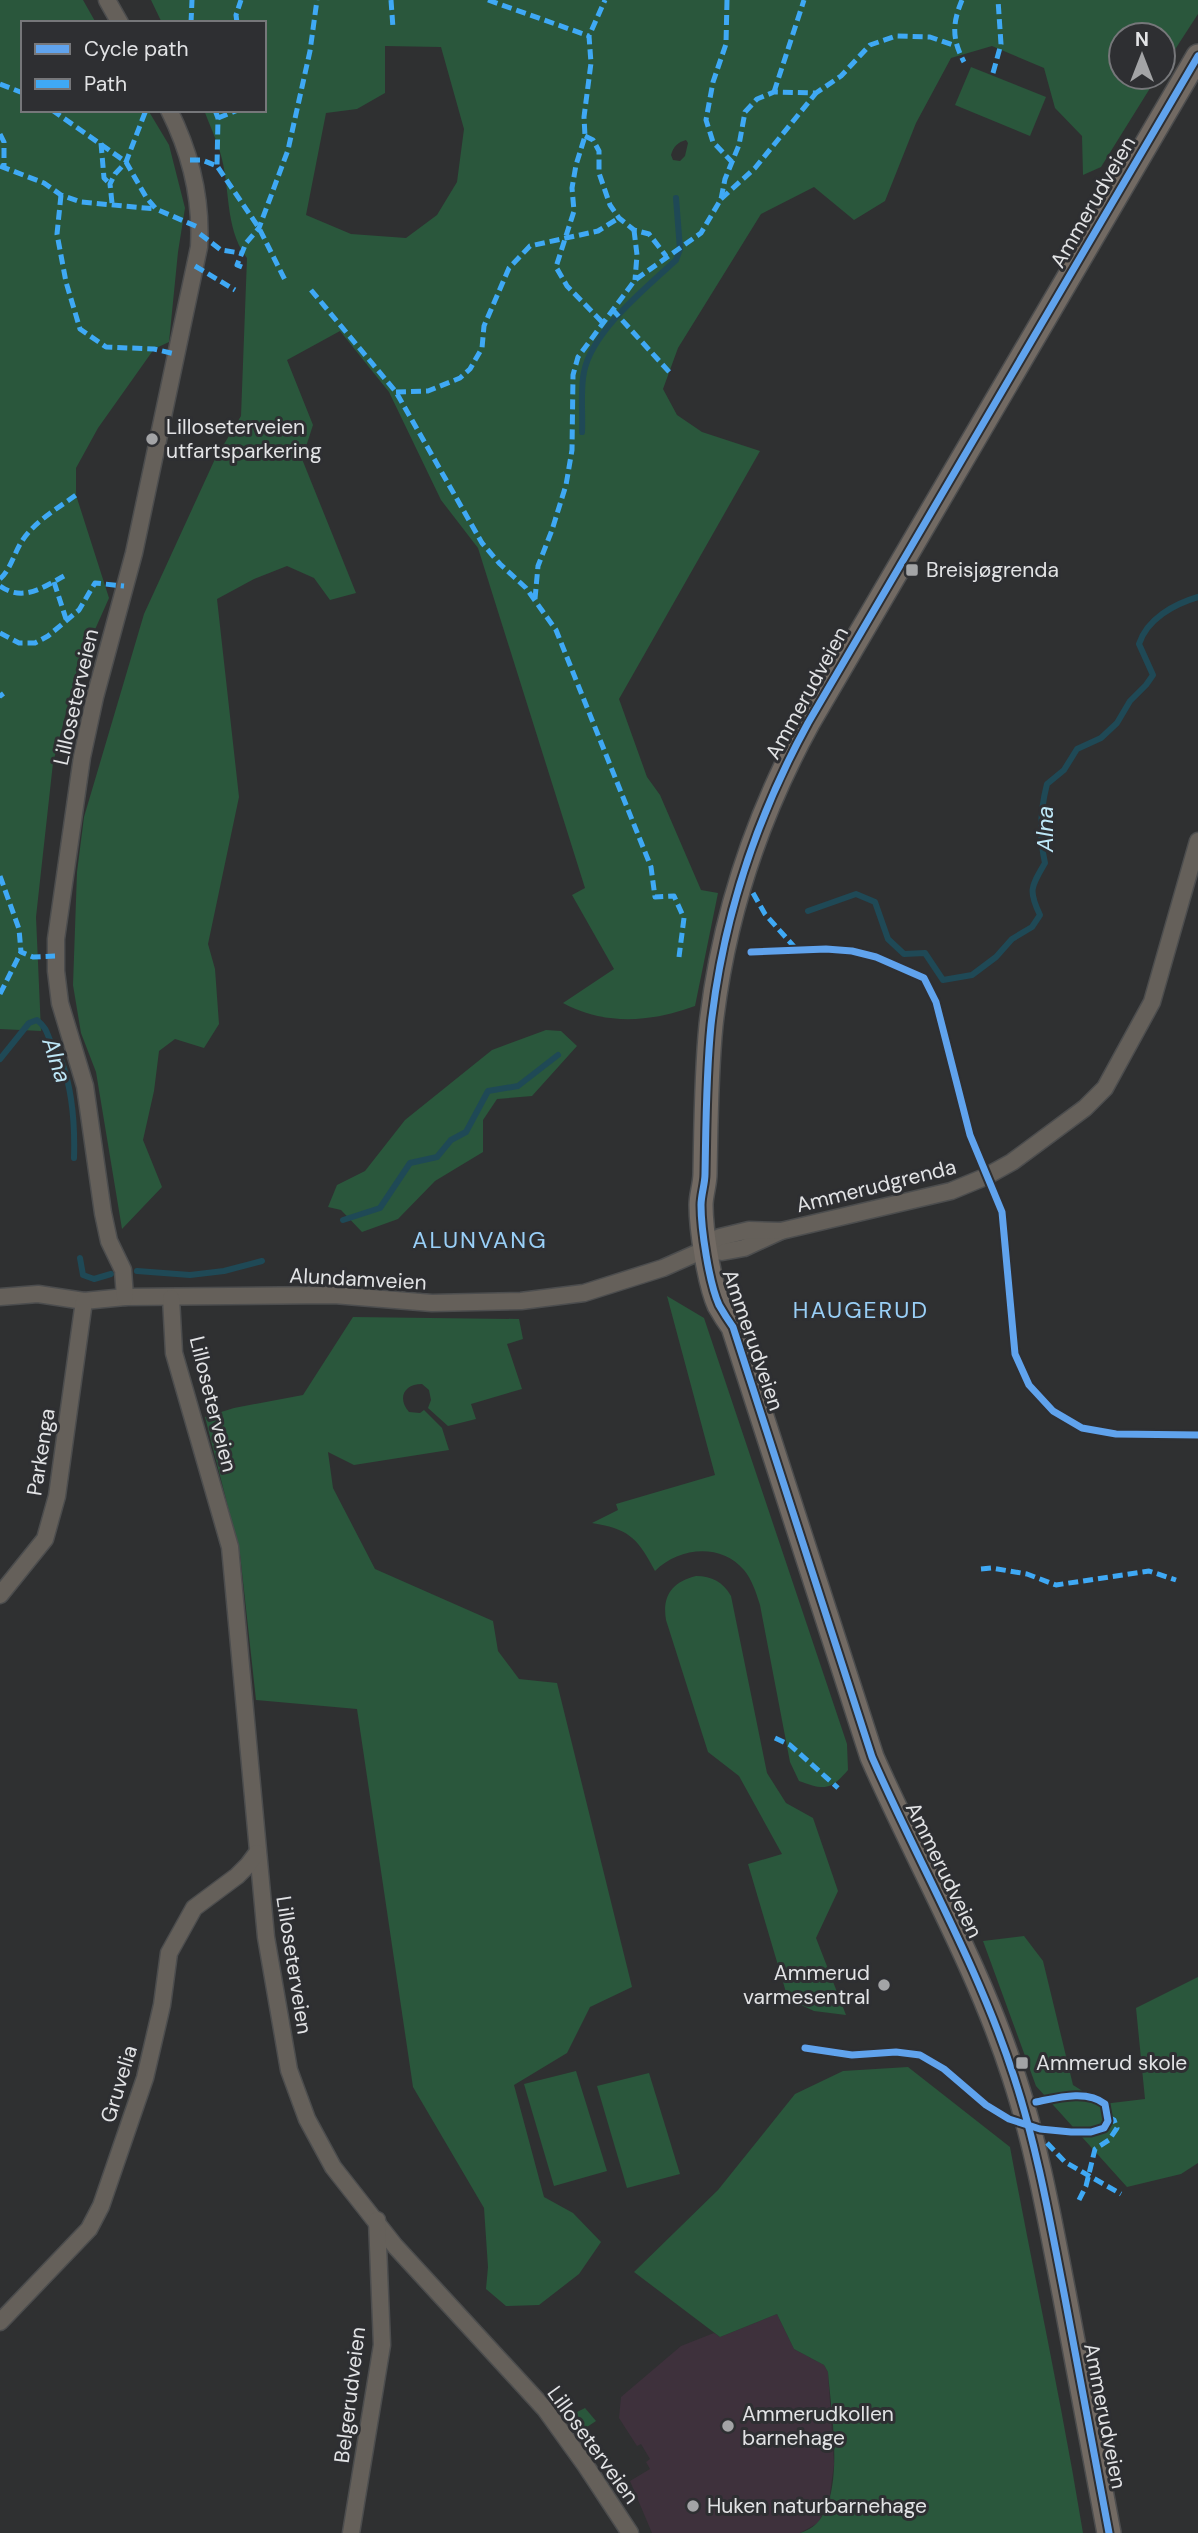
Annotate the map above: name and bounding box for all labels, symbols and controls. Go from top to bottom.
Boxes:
legend [21,21,266,112]
north arrow [1107,21,1177,91]
text: N [1135,27,1149,52]
text: Cycle path [84,35,189,63]
text: Path [84,70,127,98]
street label: Ammerudveien [1044,131,1142,273]
place label: Lilloseterveien utfartsparkering [166,413,322,465]
marker: Lilloseterveien utfartsparkering [144,431,160,447]
place label: Breisjøgrenda [926,556,1059,584]
marker: Breisjøgrenda [904,562,920,578]
street label: Ammerudveien [759,622,855,764]
street label: Lilloseterveien [47,626,105,768]
water label: Alna [1030,806,1060,853]
water label: Alna [35,1032,79,1087]
street label: Ammerudgrenda [793,1153,959,1219]
district label: ALUNVANG [412,1225,548,1255]
street label: Alundamveien [289,1261,427,1297]
street label: Ammerudveien [716,1266,790,1414]
district label: HAUGERUD [793,1295,929,1325]
street label: Lilloseterveien [183,1333,243,1475]
street label: Parkenga [20,1406,62,1498]
street label: Ammerudveien [899,1797,989,1943]
street label: Lilloseterveien [269,1894,319,2036]
place label: Ammerud varmesentral [743,1959,870,2011]
marker: Ammerud varmesentral [876,1977,892,1993]
street label: Gruvelia [94,2042,144,2126]
place label: Ammerud skole [1036,2049,1187,2077]
marker: Ammerud skole [1014,2055,1030,2071]
street label: Belgerudveien [328,2325,372,2465]
street label: Ammerudveien [1077,2341,1133,2491]
street label: Lilloseterveien [541,2380,645,2510]
place label: Ammerudkollen barnehage [742,2400,894,2452]
marker: Ammerudkollen barnehage [720,2418,736,2434]
place label: Huken naturbarnehage [707,2492,927,2520]
marker: Huken naturbarnehage [685,2498,701,2514]

